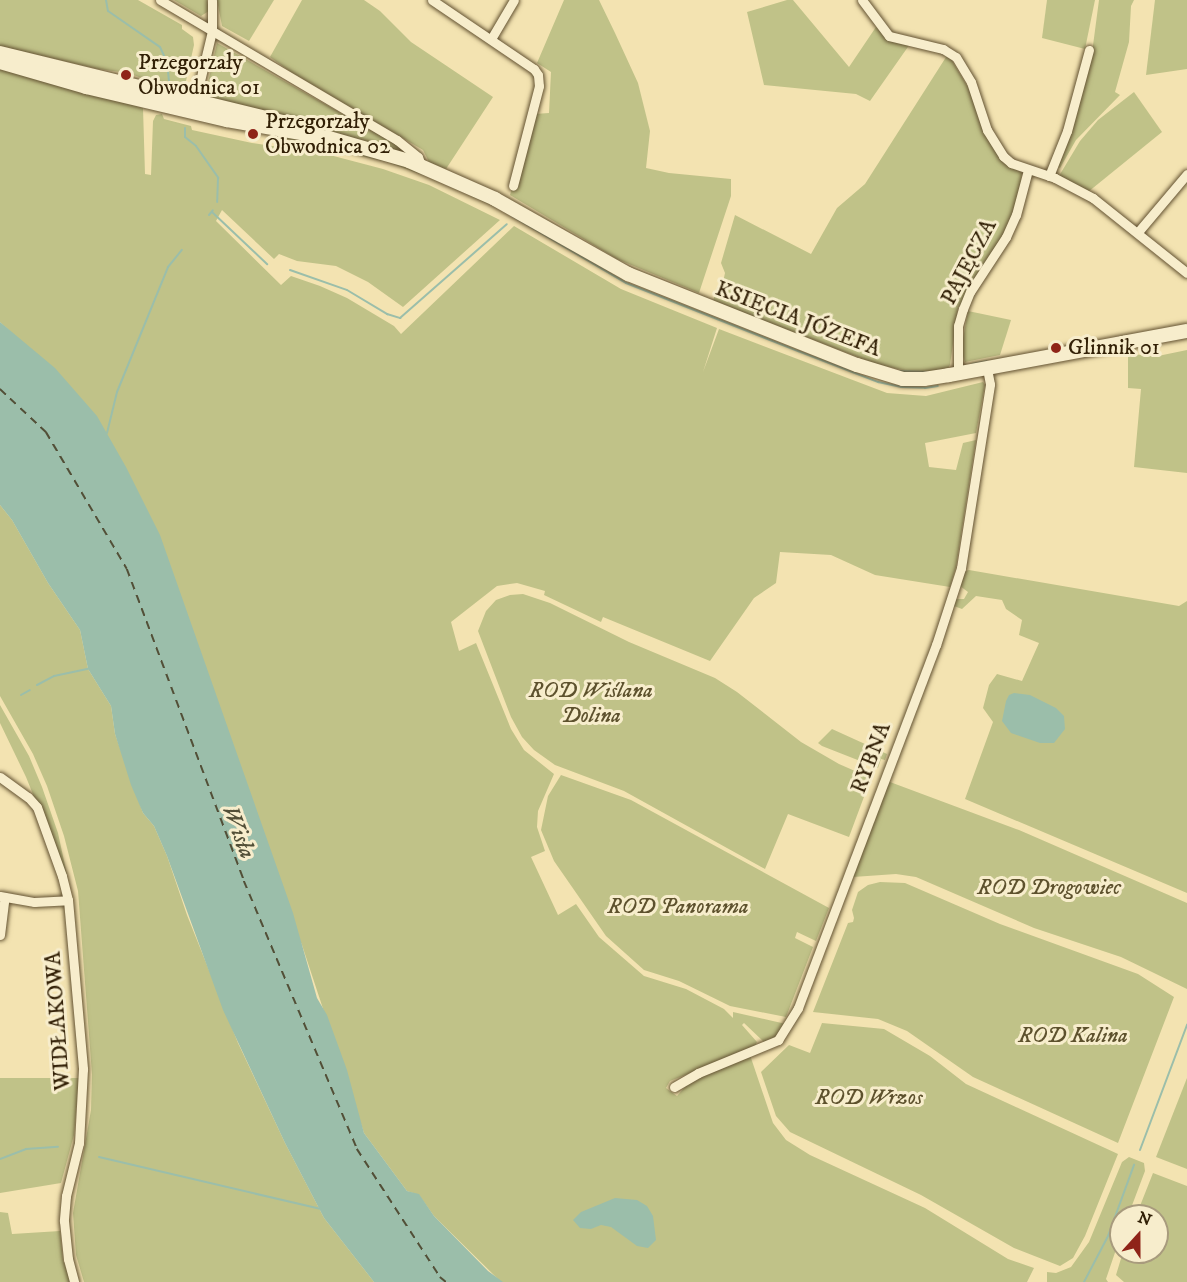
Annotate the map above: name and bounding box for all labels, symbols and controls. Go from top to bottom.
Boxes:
place label: Przegorzały Obwodnica 01 [138,49,260,100]
marker: Przegorzały Obwodnica 01 [119,68,133,82]
place label: Przegorzały Obwodnica 02 [265,108,390,160]
marker: Przegorzały Obwodnica 02 [246,127,260,141]
street label: PAJĘCZA [935,215,1003,309]
street label: KSIĘCIA JÓZEFA [712,275,884,363]
place label: Glinnik 01 [1068,335,1160,361]
marker: Glinnik 01 [1049,341,1063,355]
park label: ROD Wiślana Dolina [529,677,653,728]
street label: RYBNA [845,719,897,797]
water label: Wisła [215,801,261,863]
park label: ROD Drogowiec [977,875,1121,901]
park label: ROD Panorama [608,894,748,920]
street label: WIDŁAKOWA [40,951,76,1091]
park label: ROD Kalina [1018,1023,1128,1049]
park label: ROD Wrzos [815,1085,923,1111]
north arrow [1109,1204,1169,1264]
text: N [1135,1207,1154,1231]

